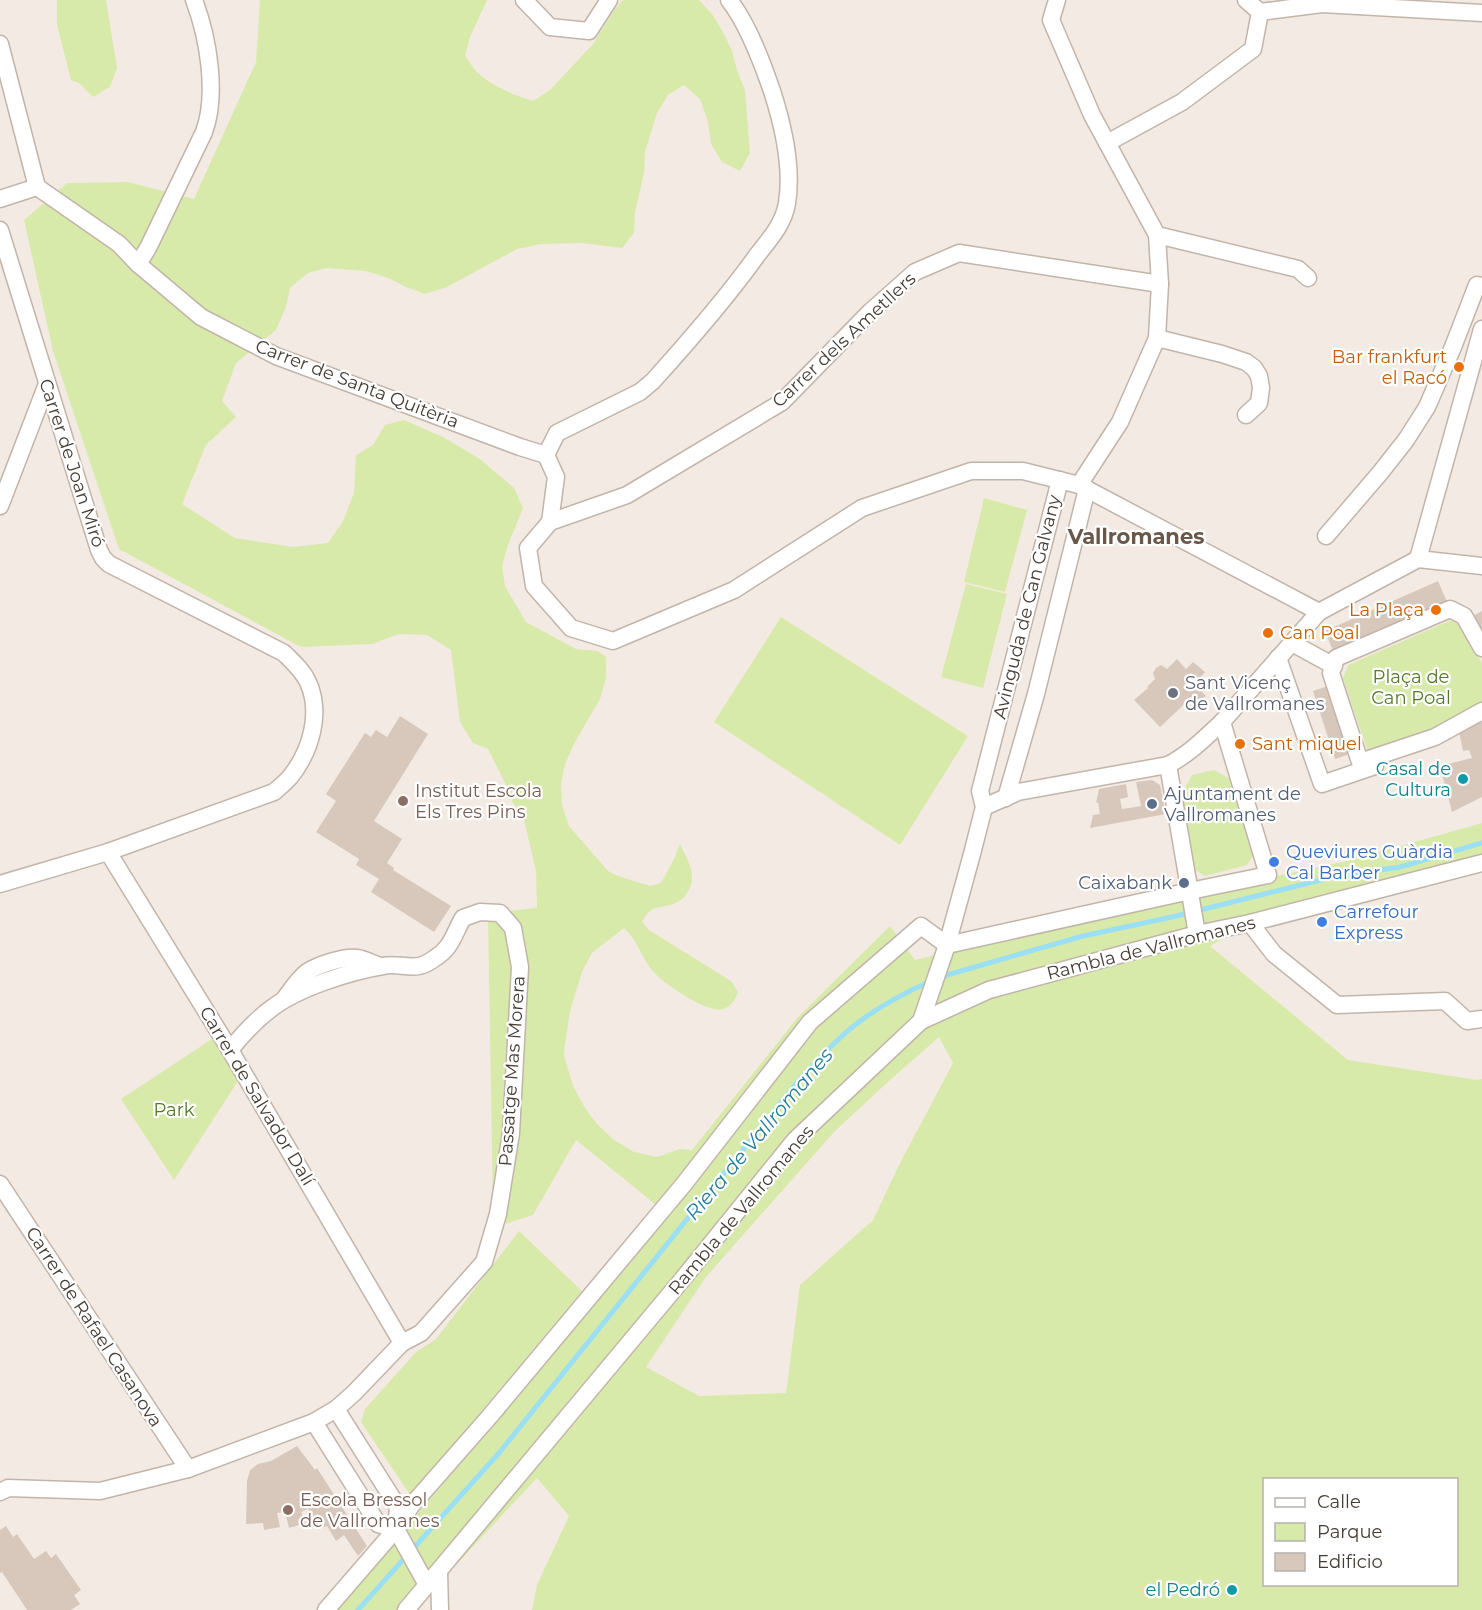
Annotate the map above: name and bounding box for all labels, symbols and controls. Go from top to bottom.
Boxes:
street label: Carrer dels Ametllers [768,268,920,412]
street label: Carrer de Santa Quitèria [252,335,462,433]
place label: Bar frankfurt el Racó [1332,346,1447,389]
marker: Bar frankfurt el Racó [1452,360,1466,374]
street label: Carrer de Joan Miró [34,376,110,550]
street label: Avinguda de Can Galvany [988,492,1066,721]
district label: Vallromanes [1067,524,1204,549]
place label: La Plaça [1349,599,1424,621]
marker: La Plaça [1429,603,1443,617]
place label: Can Poal [1280,622,1360,644]
marker: Can Poal [1261,626,1275,640]
park label: Plaça de Can Poal [1371,666,1451,709]
place label: Sant Vicenç de Vallromanes [1185,672,1325,715]
marker: Sant Vicenç de Vallromanes [1166,686,1180,700]
place label: Sant miquel [1252,733,1362,755]
marker: Sant miquel [1233,737,1247,751]
place label: Casal de Cultura [1376,758,1451,801]
marker: Casal de Cultura [1456,772,1470,786]
place label: Institut Escola Els Tres Pins [415,780,542,823]
place label: Ajuntament de Vallromanes [1164,783,1301,826]
marker: Institut Escola Els Tres Pins [396,794,410,808]
marker: Ajuntament de Vallromanes [1145,797,1159,811]
place label: Queviures Guàrdia Cal Barber [1286,841,1453,884]
marker: Queviures Guàrdia Cal Barber [1267,855,1281,869]
place label: Caixabank [1078,872,1172,894]
marker: Caixabank [1177,876,1191,890]
place label: Carrefour Express [1334,901,1419,944]
street label: Rambla de Vallromanes [1044,911,1258,985]
marker: Carrefour Express [1315,915,1329,929]
street label: Passatge Mas Morera [494,975,530,1167]
street label: Carrer de Salvador Dalí [195,1002,320,1191]
water label: Riera de Vallromanes [680,1043,838,1225]
park label: Park [153,1099,195,1121]
street label: Rambla de Vallromanes [664,1121,819,1299]
street label: Carrer de Rafael Casanova [21,1223,167,1431]
legend [1263,1478,1458,1586]
place label: Escola Bressol de Vallromanes [300,1489,440,1532]
text: Calle [1317,1491,1361,1513]
marker: Escola Bressol de Vallromanes [281,1503,295,1517]
text: Parque [1317,1521,1383,1543]
text: Edificio [1317,1551,1383,1573]
place label: el Pedró [1146,1579,1220,1601]
marker: el Pedró [1225,1583,1239,1597]

